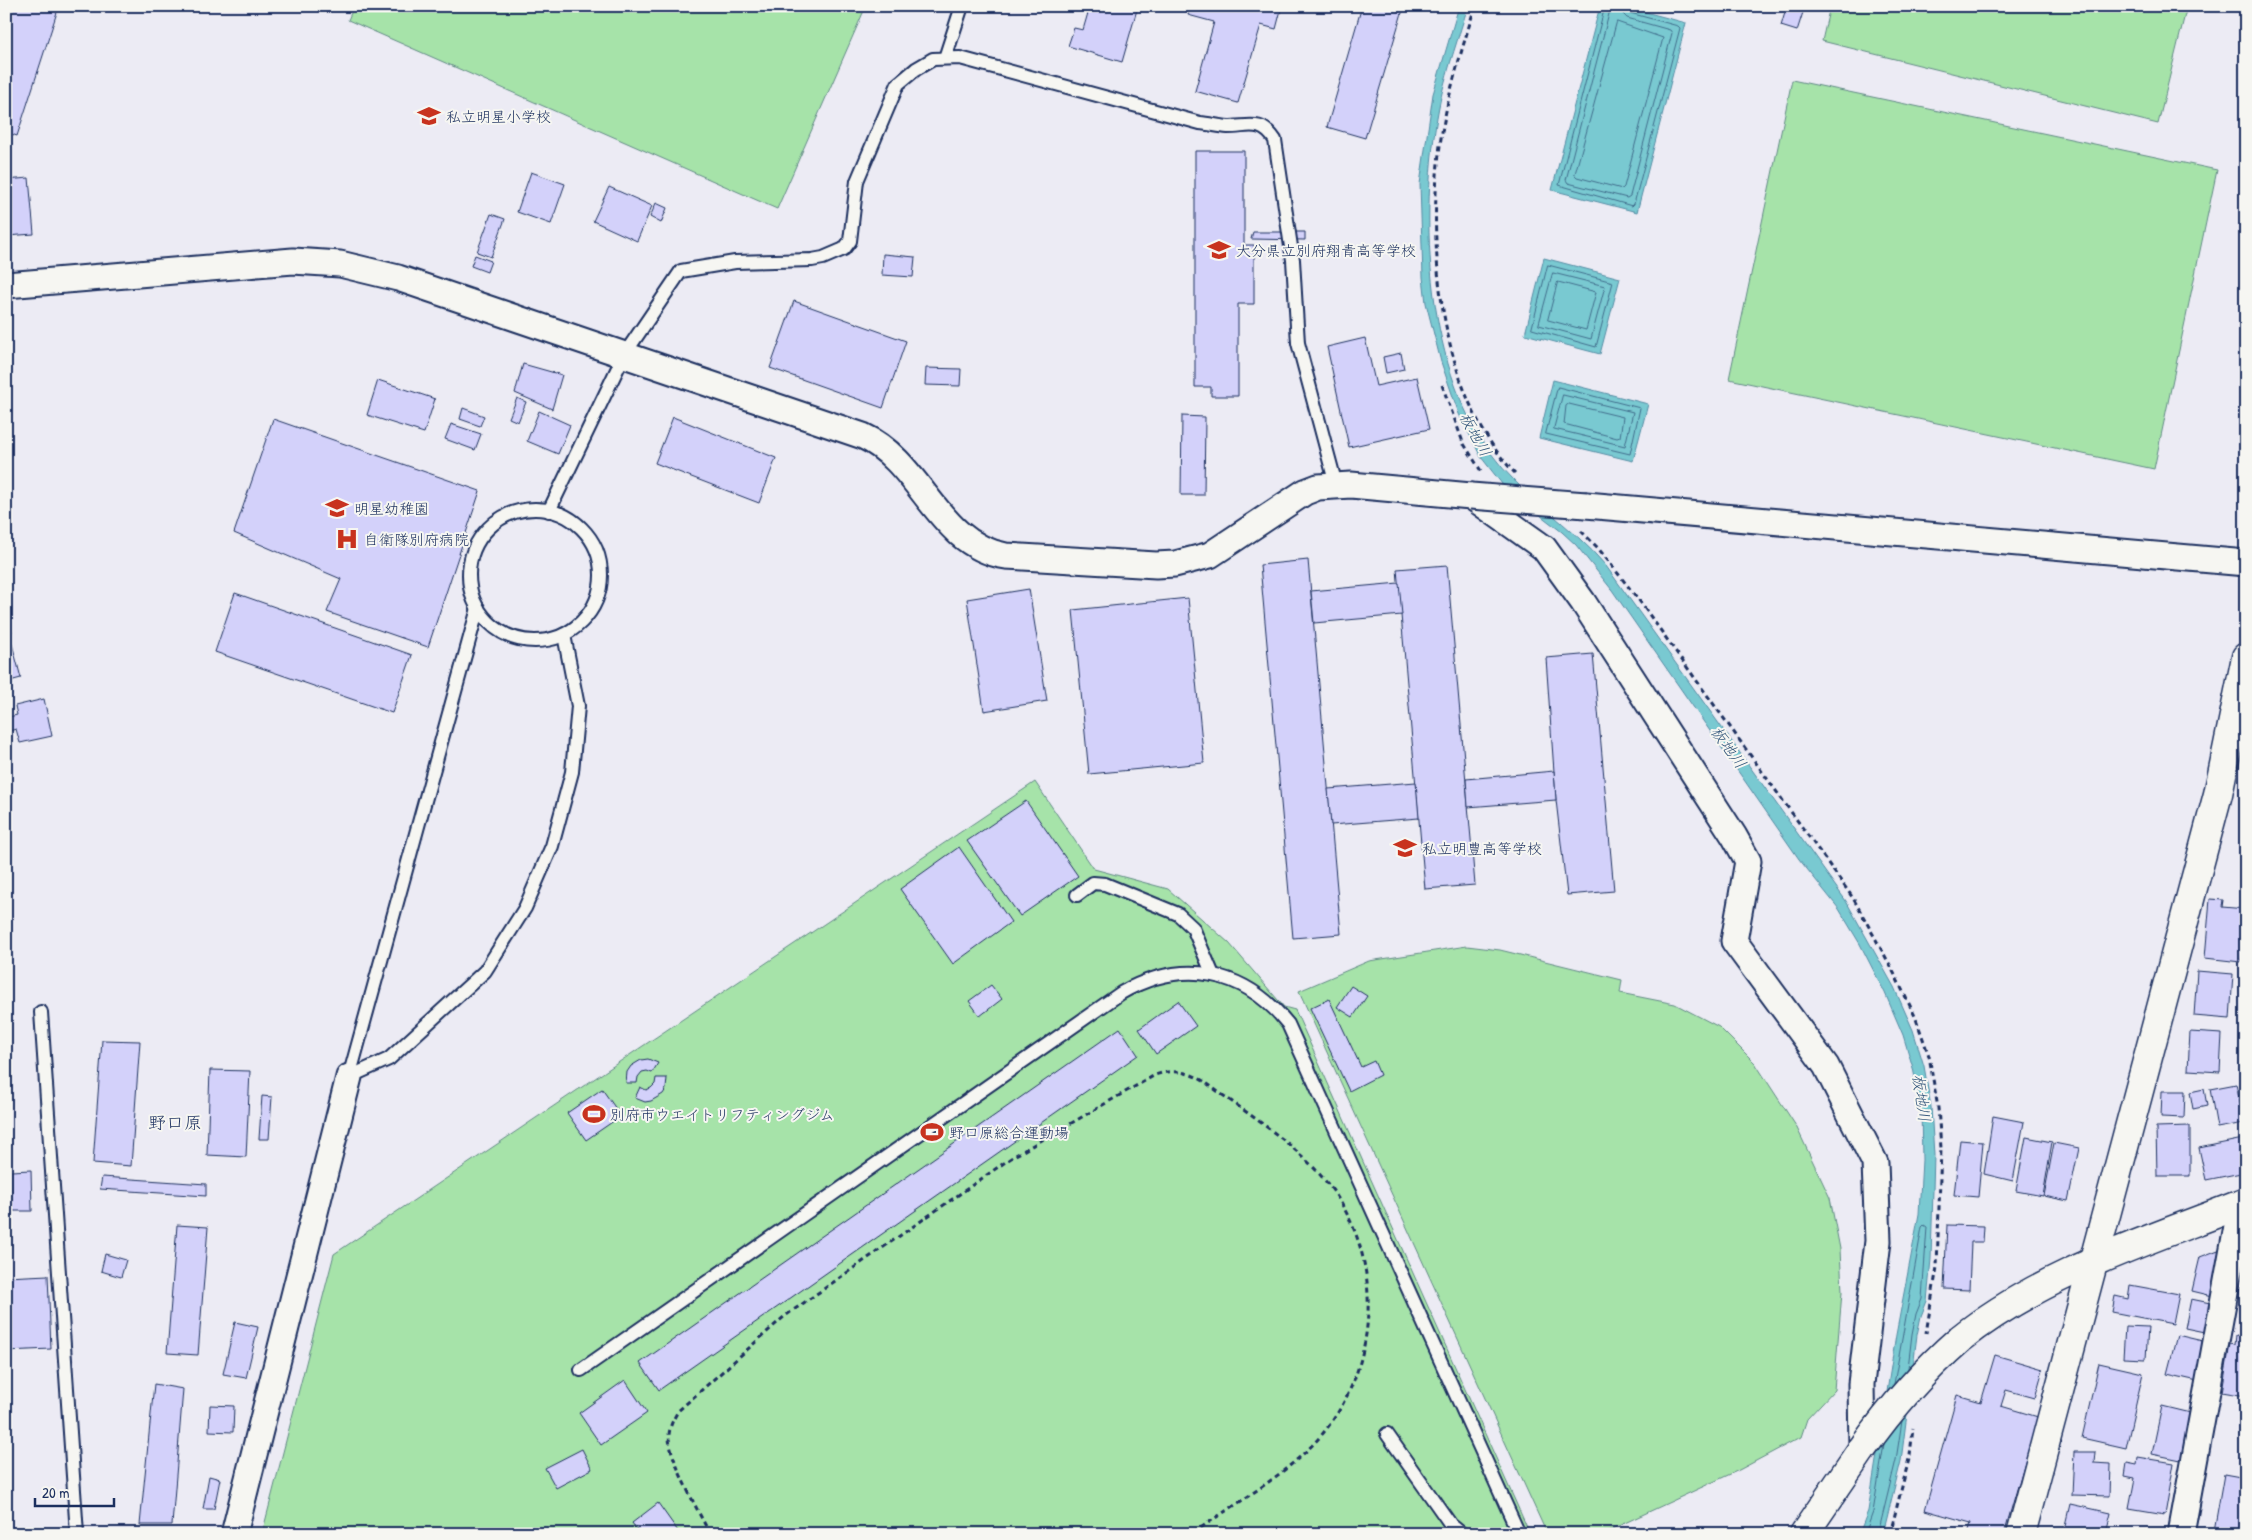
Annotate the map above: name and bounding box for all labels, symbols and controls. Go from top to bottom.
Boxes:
school or university icon: 私立明星小学校 [416,103,442,129]
place label: 私立明星小学校 [446,106,551,127]
school or university icon: 大分県立別府翔青高等学校 [1206,237,1232,263]
place label: 大分県立別府翔青高等学校 [1236,240,1416,261]
water label: 板地川 [1455,408,1497,460]
school or university icon: 明星幼稚園 [324,495,350,521]
place label: 明星幼稚園 [354,498,429,519]
hospital icon: 自衛隊別府病院 [334,526,360,552]
place label: 自衛隊別府病院 [364,529,469,550]
water label: 板地川 [1706,721,1752,773]
school or university icon: 私立明豊高等学校 [1392,835,1418,861]
place label: 私立明豊高等学校 [1422,838,1542,859]
water label: 板地川 [1908,1073,1936,1123]
sports icon: 別府市ウエイトリフティングジム [581,1101,607,1127]
place label: 別府市ウエイトリフティングジム [610,1104,834,1125]
district label: 野口原 [148,1110,202,1135]
sports icon: 野口原総合運動場 [919,1119,945,1145]
place label: 野口原総合運動場 [949,1122,1069,1143]
scale bar [35,1475,114,1507]
text: 20 m [42,1482,69,1503]

